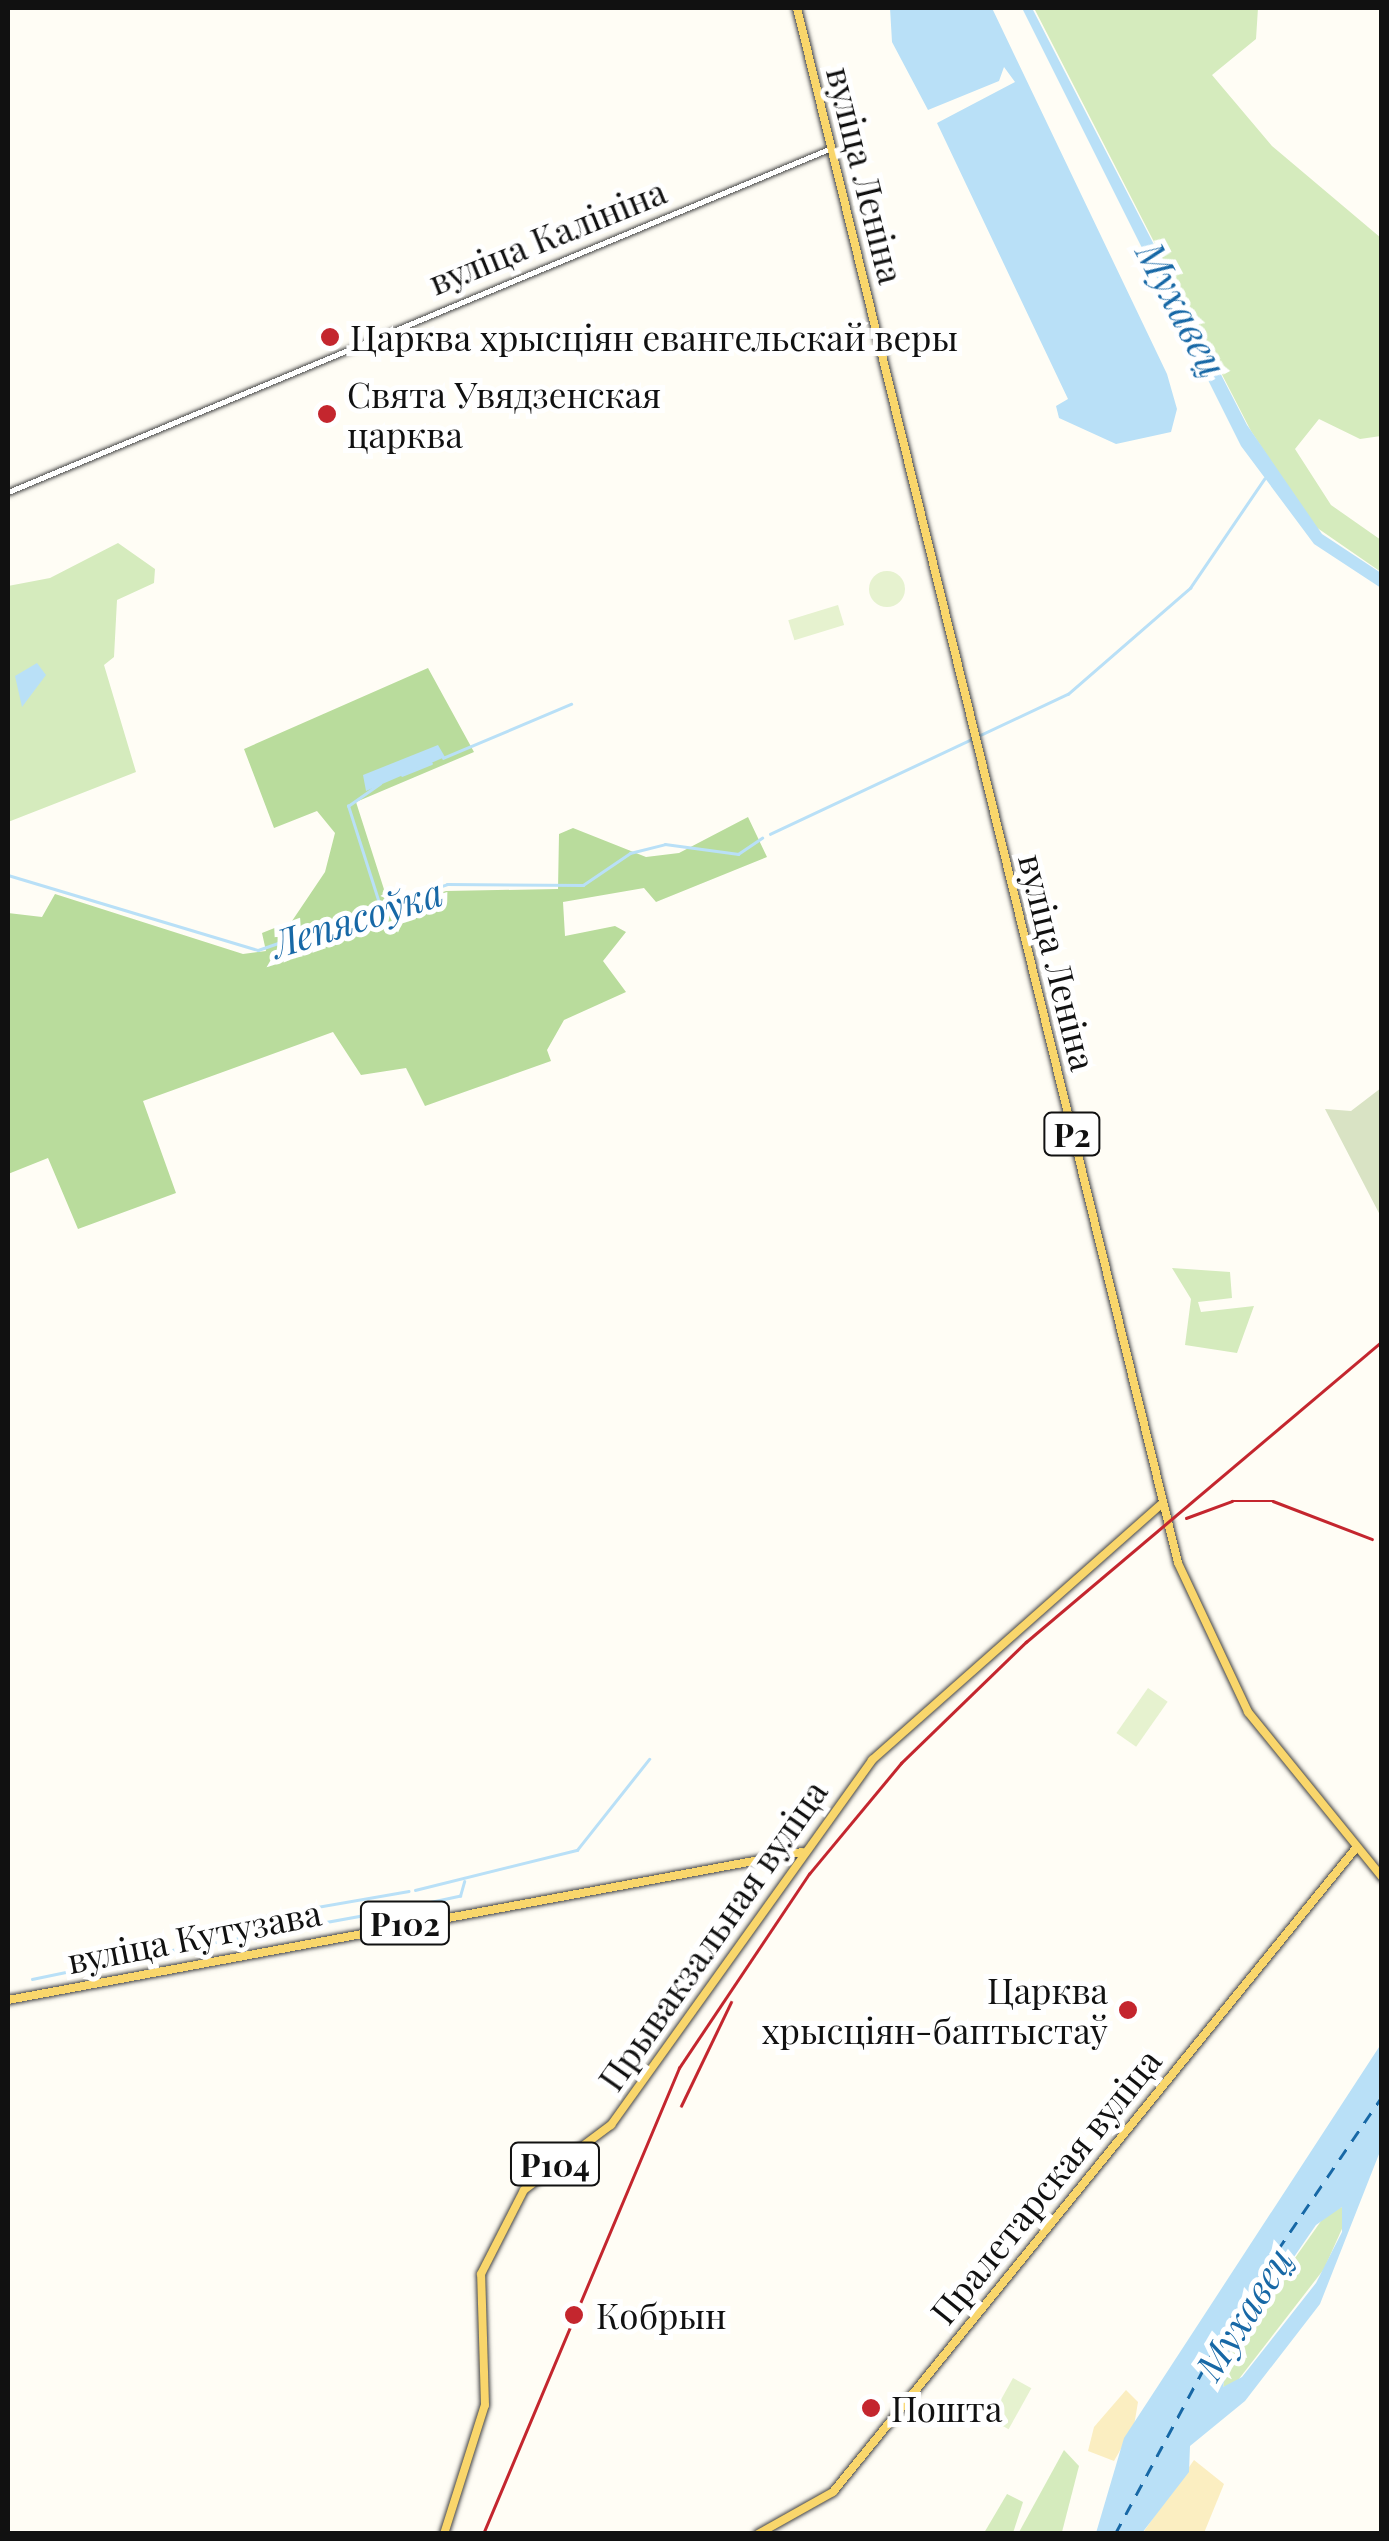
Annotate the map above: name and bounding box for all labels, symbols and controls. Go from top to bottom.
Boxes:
street label: вуліца Леніна [819,62,913,288]
street label: вуліца Калініна [422,169,672,303]
water label: Мухавец [1129,234,1237,384]
place label: Царква хрысціян евангельскай веры [350,316,958,358]
marker: Царква хрысціян евангельскай веры [319,326,341,348]
place label: Свята Увядзенская царква [347,373,661,455]
marker: Свята Увядзенская царква [316,403,338,425]
street label: вуліца Леніна [1011,849,1105,1075]
water label: Лепясоўка [266,868,448,966]
road number: Р2 [1042,1107,1102,1161]
street label: Прывакзальная вуліца [589,1772,835,2098]
street label: вуліца Кутузава [64,1891,324,1981]
road number: Р102 [358,1896,452,1950]
place label: Царква хрысціян-баптыстаў [761,1969,1108,2051]
marker: Царква хрысціян-баптыстаў [1117,1999,1139,2021]
street label: Пралетарская вуліца [921,2040,1169,2332]
road number: Р104 [508,2137,602,2191]
water label: Мухавец [1185,2239,1301,2387]
place label: Кобрын [596,2294,726,2336]
marker: Кобрын [561,2302,587,2328]
place label: Пошта [891,2387,1002,2429]
marker: Пошта [860,2397,882,2419]

